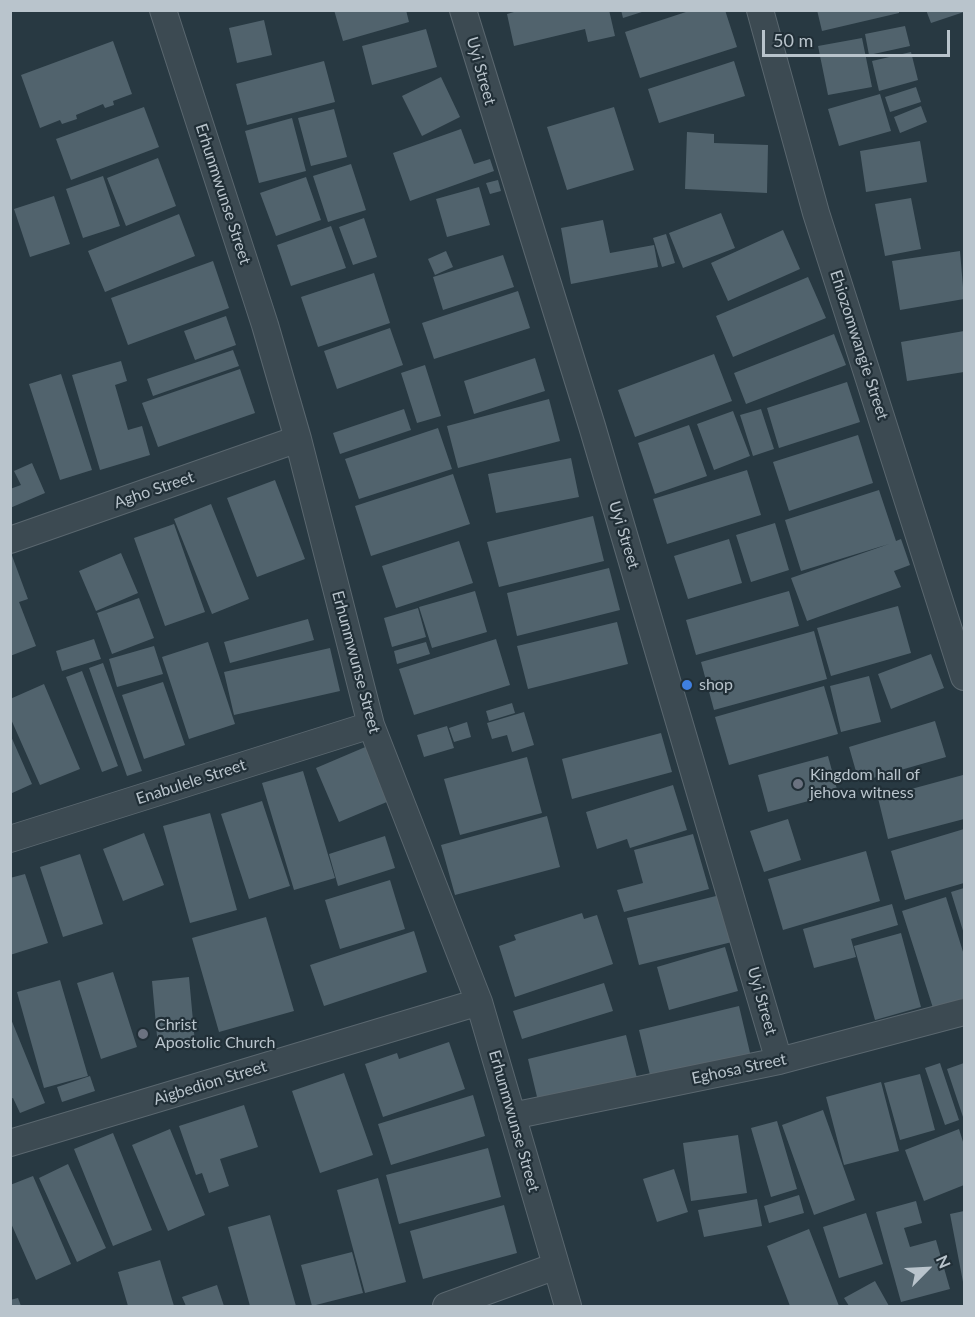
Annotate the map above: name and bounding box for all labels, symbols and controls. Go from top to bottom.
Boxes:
scale bar [765,18,952,56]
text: 50 m [773,29,813,51]
street label: Uyi Street [462,35,500,107]
street label: Erhunmwunse Street [191,121,255,267]
street label: Ehiozomwangie Street [826,268,892,422]
street label: Agho Street [111,467,197,513]
street label: Uyi Street [605,499,643,571]
street label: Erhunmwunse Street [328,589,384,735]
place label: shop [699,675,733,695]
marker: shop [680,678,694,692]
street label: Enabulele Street [134,755,248,809]
place label: Kingdom hall of jehova witness [810,765,920,803]
marker: Kingdom hall of jehova witness [791,777,805,791]
street label: Uyi Street [743,965,781,1037]
place label: Christ Apostolic Church [155,1015,275,1053]
marker: Christ Apostolic Church [136,1027,150,1041]
street label: Erhunmwunse Street [485,1048,543,1194]
street label: Eghosa Street [690,1050,788,1088]
street label: Aigbedion Street [151,1057,269,1109]
north arrow [897,1239,957,1299]
text: N [933,1252,955,1271]

